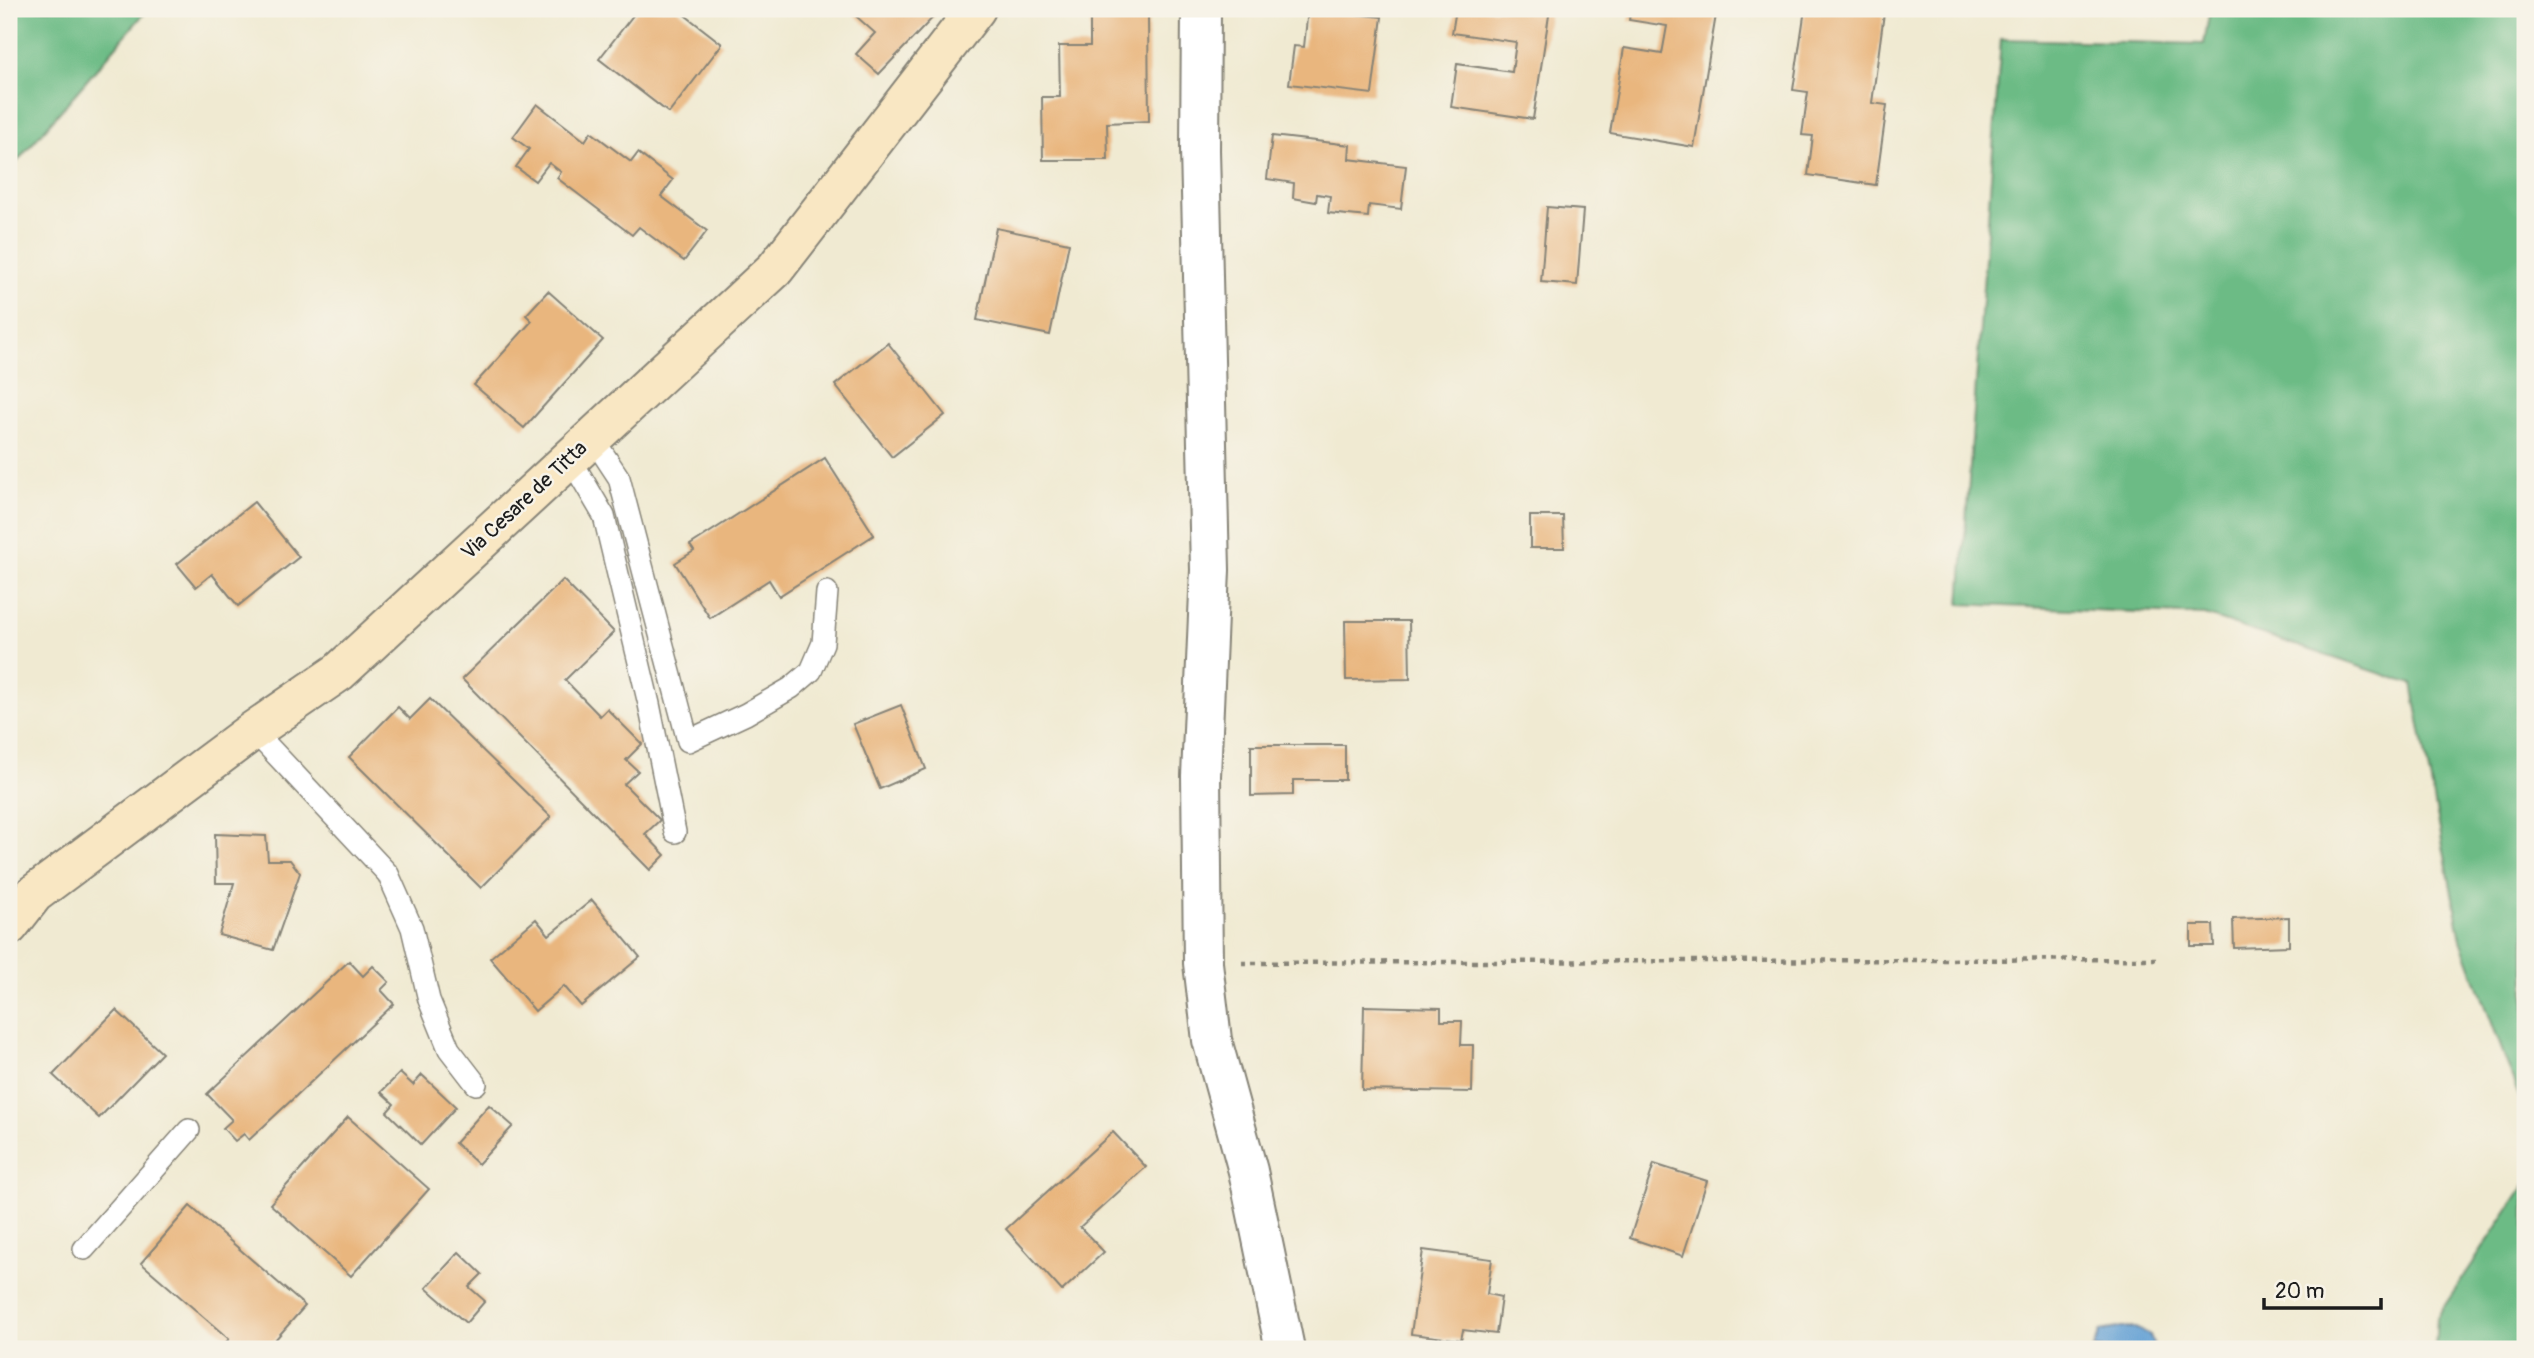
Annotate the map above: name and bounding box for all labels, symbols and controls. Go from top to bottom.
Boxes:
street label: Via Cesare de Titta [456,435,593,566]
scale bar [2264,1267,2382,1311]
text: 20 m [2275,1278,2324,1305]

